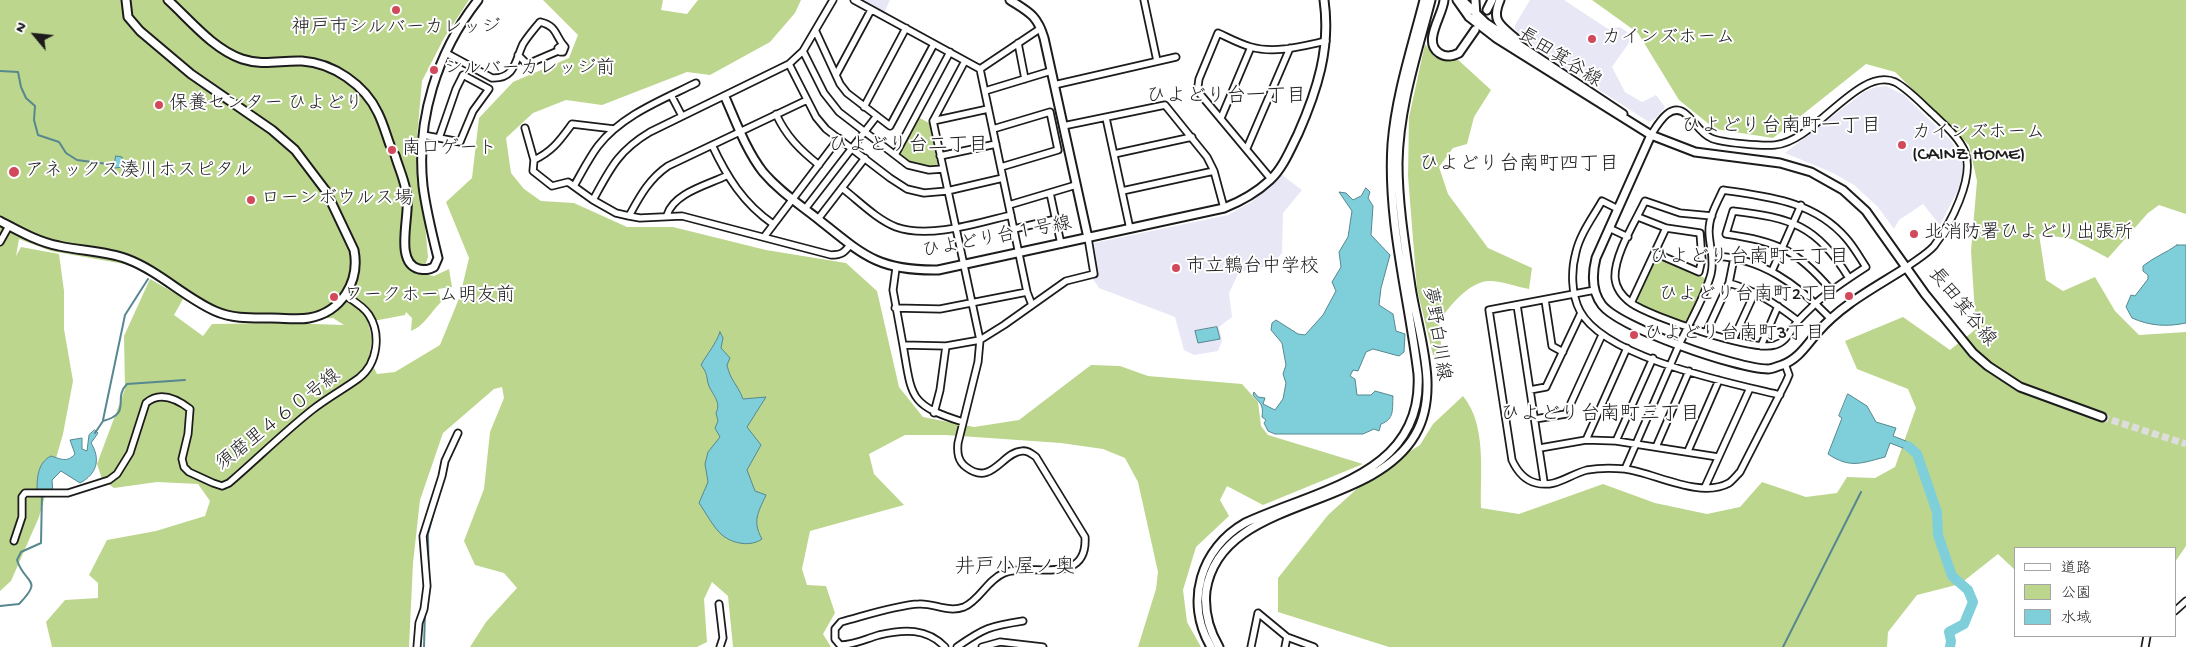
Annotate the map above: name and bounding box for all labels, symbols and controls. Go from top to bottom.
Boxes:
marker: 神戸市シルバーカレッジ [390,4,402,16]
north arrow [10,10,60,60]
place label: 神戸市シルバーカレッジ [292,18,500,40]
text: N [12,20,31,36]
street label: 長田箕谷線 [1513,24,1605,94]
place label: カインズホーム [1602,28,1735,50]
marker: カインズホーム [1586,33,1598,45]
place label: シルバーカレッジ前 [444,59,615,81]
marker: シルバーカレッジ前 [428,64,440,76]
district label: ひよどり台一丁目 [1146,86,1306,110]
place label: 保養センター ひよどり [169,94,363,116]
marker: 保養センター ひよどり [153,99,165,111]
district label: ひよどり台南町一丁目 [1681,116,1881,140]
place label: カインズホーム (CAINZ HOME) [1912,123,2045,167]
district label: ひよどり台二丁目 [828,135,988,159]
place label: 南口ゲート [402,139,497,161]
marker: カインズホーム (CAINZ HOME) [1896,139,1908,151]
marker: 南口ゲート [386,144,398,156]
district label: ひよどり台南町四丁目 [1419,154,1619,178]
place label: アネックス湊川ホスピタル [25,161,253,183]
marker: アネックス湊川ホスピタル [7,165,21,179]
place label: ローンボウルス場 [261,189,413,211]
marker: ローンボウルス場 [245,194,257,206]
street label: ひよどり台１号線 [920,213,1074,265]
place label: 北消防署ひよどり出張所 [1924,223,2133,245]
marker: 北消防署ひよどり出張所 [1908,228,1920,240]
district label: ひよどり台南町二丁目 [1649,247,1849,271]
place label: 市立鵯台中学校 [1186,257,1319,279]
marker: 市立鵯台中学校 [1170,262,1182,274]
street label: 長田箕谷線 [1922,264,2000,352]
street label: 夢野白川線 [1416,285,1454,383]
place label: ひよどり台南町2丁目 [1659,285,1839,307]
place label: ワークホーム明友前 [344,286,515,308]
marker: ひよどり台南町2丁目 [1843,290,1855,302]
marker: ワークホーム明友前 [328,291,340,303]
place label: ひよどり台南町3丁目 [1644,324,1825,346]
marker: ひよどり台南町3丁目 [1628,329,1640,341]
street label: 須磨里４６０号線 [212,365,346,477]
district label: ひよどり台南町三丁目 [1500,404,1700,428]
legend [2014,547,2176,637]
district label: 井戸小屋ノ奥 [955,557,1075,581]
text: 道路 [2061,560,2091,578]
text: 公園 [2061,585,2091,603]
text: 水域 [2061,610,2091,628]

